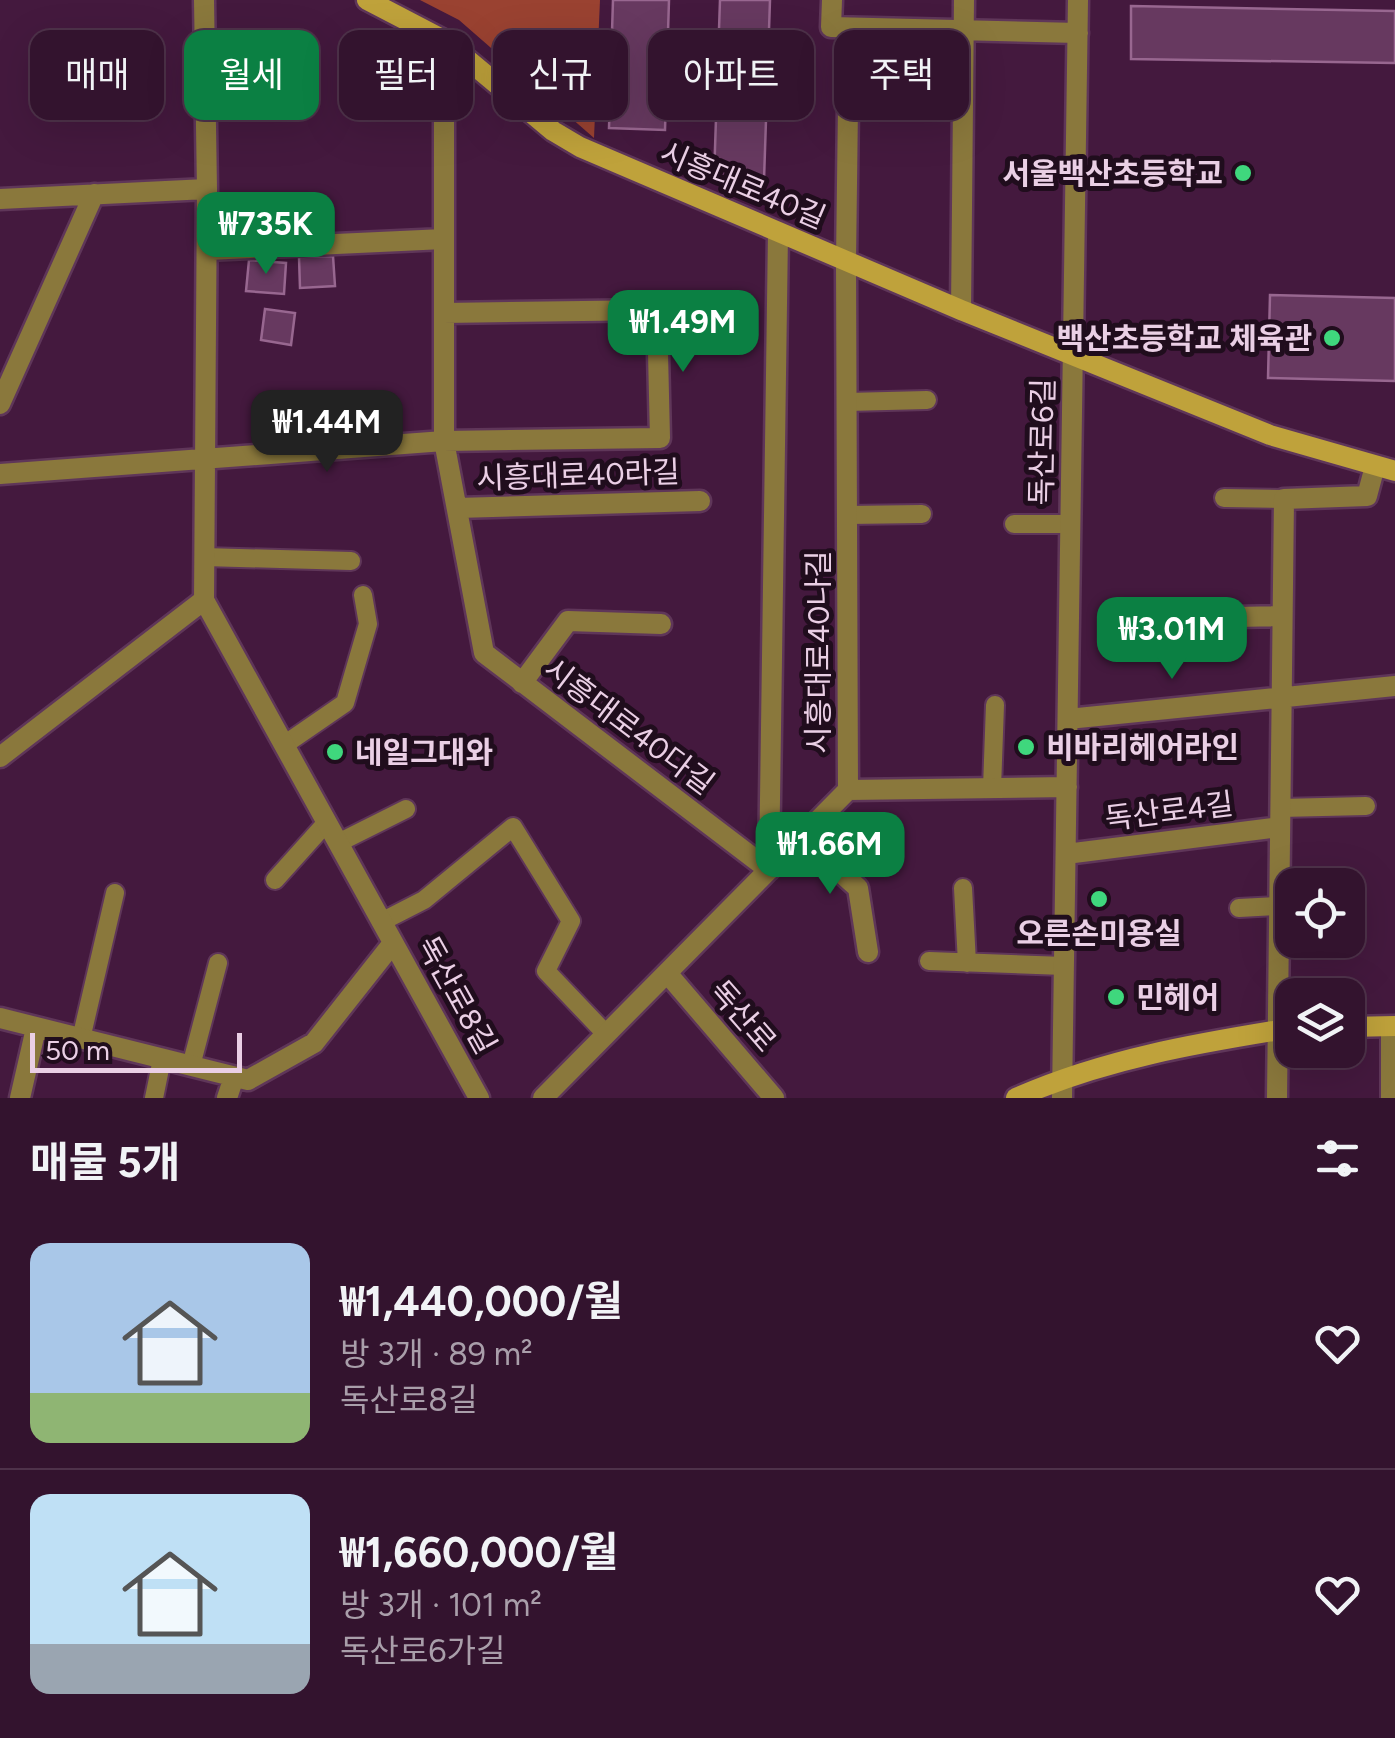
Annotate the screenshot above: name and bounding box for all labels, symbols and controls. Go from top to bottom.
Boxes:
chip: 매매 [30,30,164,120]
chip: 월세 [184,30,319,120]
chip: 필터 [339,30,473,120]
chip: 신규 [493,30,628,120]
chip: 아파트 [648,30,814,120]
chip: 주택 [834,30,969,120]
street label: 시흥대로40길 [655,134,831,236]
place label: 서울백산초등학교 [1002,155,1223,192]
marker: 서울백산초등학교 [1232,162,1254,184]
pin: ₩735K [196,192,336,277]
text: ₩735K [219,205,313,243]
pin: ₩1.49M [602,290,764,375]
text: ₩1.49M [630,303,736,341]
place label: 백산초등학교 체육관 [1056,320,1312,357]
marker: 백산초등학교 체육관 [1321,327,1343,349]
street label: 독산로6길 [1022,378,1062,506]
pin: ₩1.44M [246,390,408,475]
text: ₩1.44M [273,403,381,441]
street label: 시흥대로40라길 [476,453,680,497]
street label: 시흥대로40나길 [800,550,837,754]
pin: ₩3.01M [1091,597,1253,682]
text: ₩3.01M [1119,610,1225,648]
street label: 시흥대로40다길 [537,650,721,802]
place label: 비바리헤어라인 [1046,729,1239,766]
place label: 네일그대와 [355,734,493,771]
marker: 비바리헤어라인 [1015,736,1037,758]
marker: 네일그대와 [324,741,346,763]
street label: 독산로4길 [1103,785,1235,837]
pin: ₩1.66M [749,812,911,897]
text: ₩1.66M [778,825,882,863]
map controls [1275,868,1365,1068]
button: locate [1275,868,1365,958]
marker: 오른손미용실 [1088,888,1110,910]
place label: 오른손미용실 [1016,915,1182,952]
street label: 독산로8길 [410,930,504,1060]
street label: 독산로 [702,973,784,1059]
button: layers [1275,978,1365,1068]
place label: 민헤어 [1136,979,1219,1016]
marker: 민헤어 [1105,986,1127,1008]
scale bar [30,1028,242,1072]
text: 50 m [45,1033,110,1067]
icon: filters [1310,1131,1365,1186]
text: 매물 5개 [30,1137,180,1188]
text: ₩1,440,000/월 [340,1276,623,1327]
icon: home [110,1283,230,1403]
icon: heart [1310,1316,1365,1371]
text: 방 3개 · 89 m² [340,1335,533,1373]
text: 독산로8길 [340,1381,477,1419]
text: ₩1,660,000/월 [340,1527,618,1578]
icon: home [110,1534,230,1654]
icon: heart [1310,1567,1365,1622]
text: 방 3개 · 101 m² [340,1586,542,1624]
text: 독산로6가길 [340,1632,505,1670]

